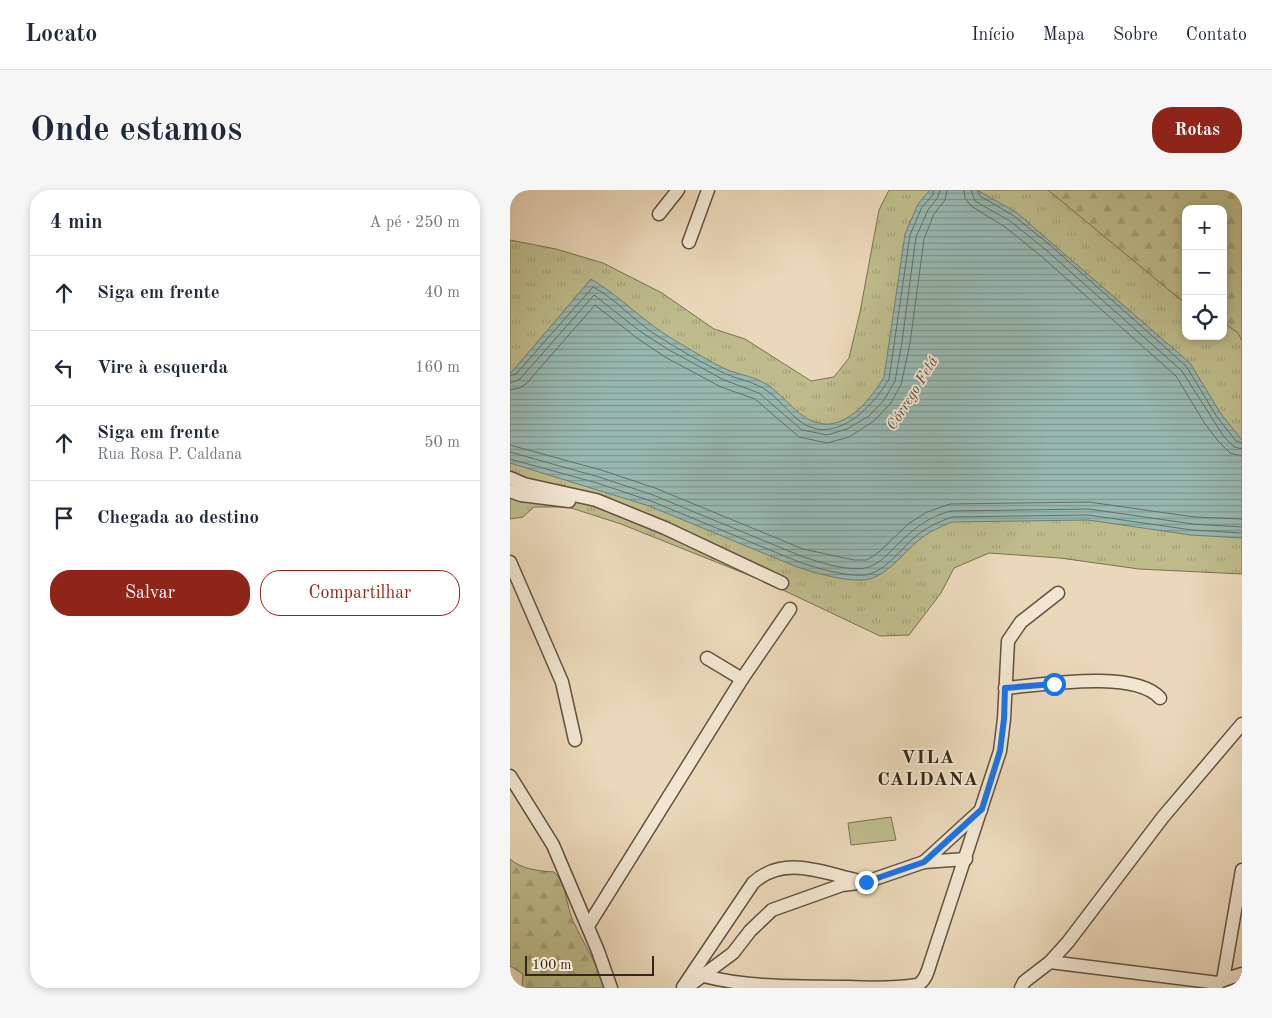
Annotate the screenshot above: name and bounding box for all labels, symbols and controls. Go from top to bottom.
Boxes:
text: Locato [25,23,97,47]
text: Início [971,26,1015,44]
text: Mapa [1043,26,1085,44]
text: Sobre [1113,26,1158,44]
text: Contato [1186,26,1247,44]
button: Rotas [1152,107,1242,153]
text: Onde estamos [30,113,242,148]
map controls [1182,205,1227,340]
button: + [1182,205,1227,250]
text: 4 min [50,212,103,233]
text: A pé · 250 m [369,215,460,231]
button: − [1182,250,1227,295]
icon: ahead [50,279,78,307]
text: Siga em frente [97,284,220,303]
text: 40 m [424,285,460,301]
button: locate [1182,295,1227,340]
icon: left [50,354,78,382]
water label: Córrego Fetá [885,354,942,433]
text: Vire à esquerda [97,359,228,378]
text: 160 m [415,360,460,376]
text: Siga em frente [97,424,220,443]
icon: ahead [50,429,78,457]
text: 50 m [424,435,460,451]
text: Rua Rosa P. Caldana [97,447,242,463]
icon: arrive [50,504,78,532]
text: Chegada ao destino [97,509,259,528]
button: Salvar [50,570,250,616]
button: Compartilhar [260,570,460,616]
route start [1043,673,1066,696]
district label: VILA CALDANA [877,749,979,790]
route end [855,871,878,894]
scale bar [525,953,654,976]
text: 100 m [532,958,571,972]

